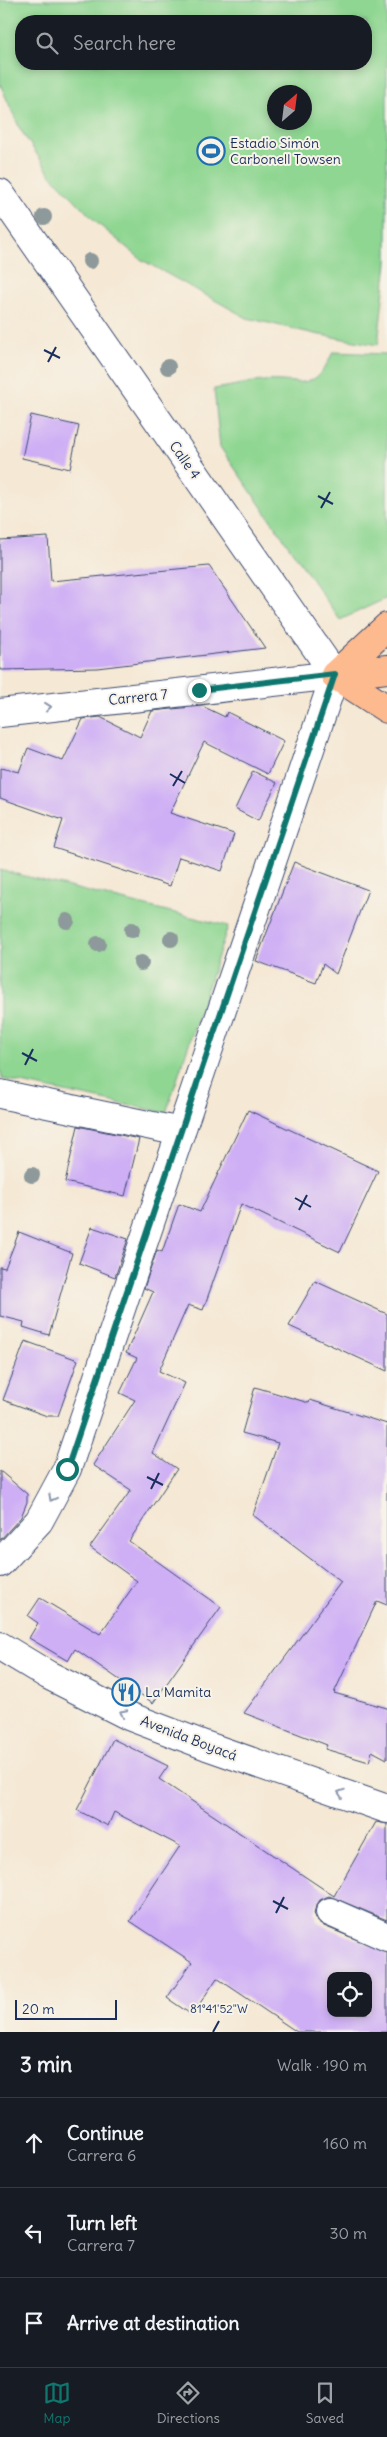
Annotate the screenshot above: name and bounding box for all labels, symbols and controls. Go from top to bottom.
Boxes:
search box [15,15,372,70]
icon: search [33,29,61,57]
text: Search here [73,31,176,55]
north arrow [267,85,312,130]
place label: Estadio Simón Carbonell Towsen [230,134,341,168]
sports icon: Estadio Simón Carbonell Towsen [196,136,226,166]
street label: Calle 4 [165,437,205,483]
route end [188,679,211,702]
street label: Carrera 7 [108,685,169,709]
one-way arrow [45,702,53,713]
route start [56,1458,79,1481]
one-way arrow [48,1493,58,1502]
restaurant icon: La Mamita [111,1677,141,1707]
place label: La Mamita [145,1683,211,1701]
one-way arrow [119,1709,128,1719]
street label: Avenida Boyacá [138,1711,240,1765]
one-way arrow [337,1789,346,1799]
map controls [327,1972,372,2017]
button: locate [327,1972,372,2017]
scale bar [15,1997,118,2020]
text: 20 m [22,2000,55,2018]
text: 81°41'52"W [190,2001,248,2016]
text: 3 min [20,2051,72,2078]
text: Walk · 190 m [277,2055,367,2075]
text: Continue [67,2121,144,2145]
icon: ahead [20,2129,48,2157]
text: 160 m [323,2133,367,2153]
text: Carrera 6 [67,2145,136,2165]
text: Turn left [67,2211,137,2235]
icon: left [20,2219,48,2247]
text: 30 m [330,2223,367,2243]
text: Carrera 7 [67,2235,135,2255]
icon: arrive [20,2309,48,2337]
text: Arrive at destination [67,2311,240,2335]
tab: Map [43,2379,71,2427]
tab: Directions [157,2379,220,2427]
tab: Saved [306,2379,344,2427]

